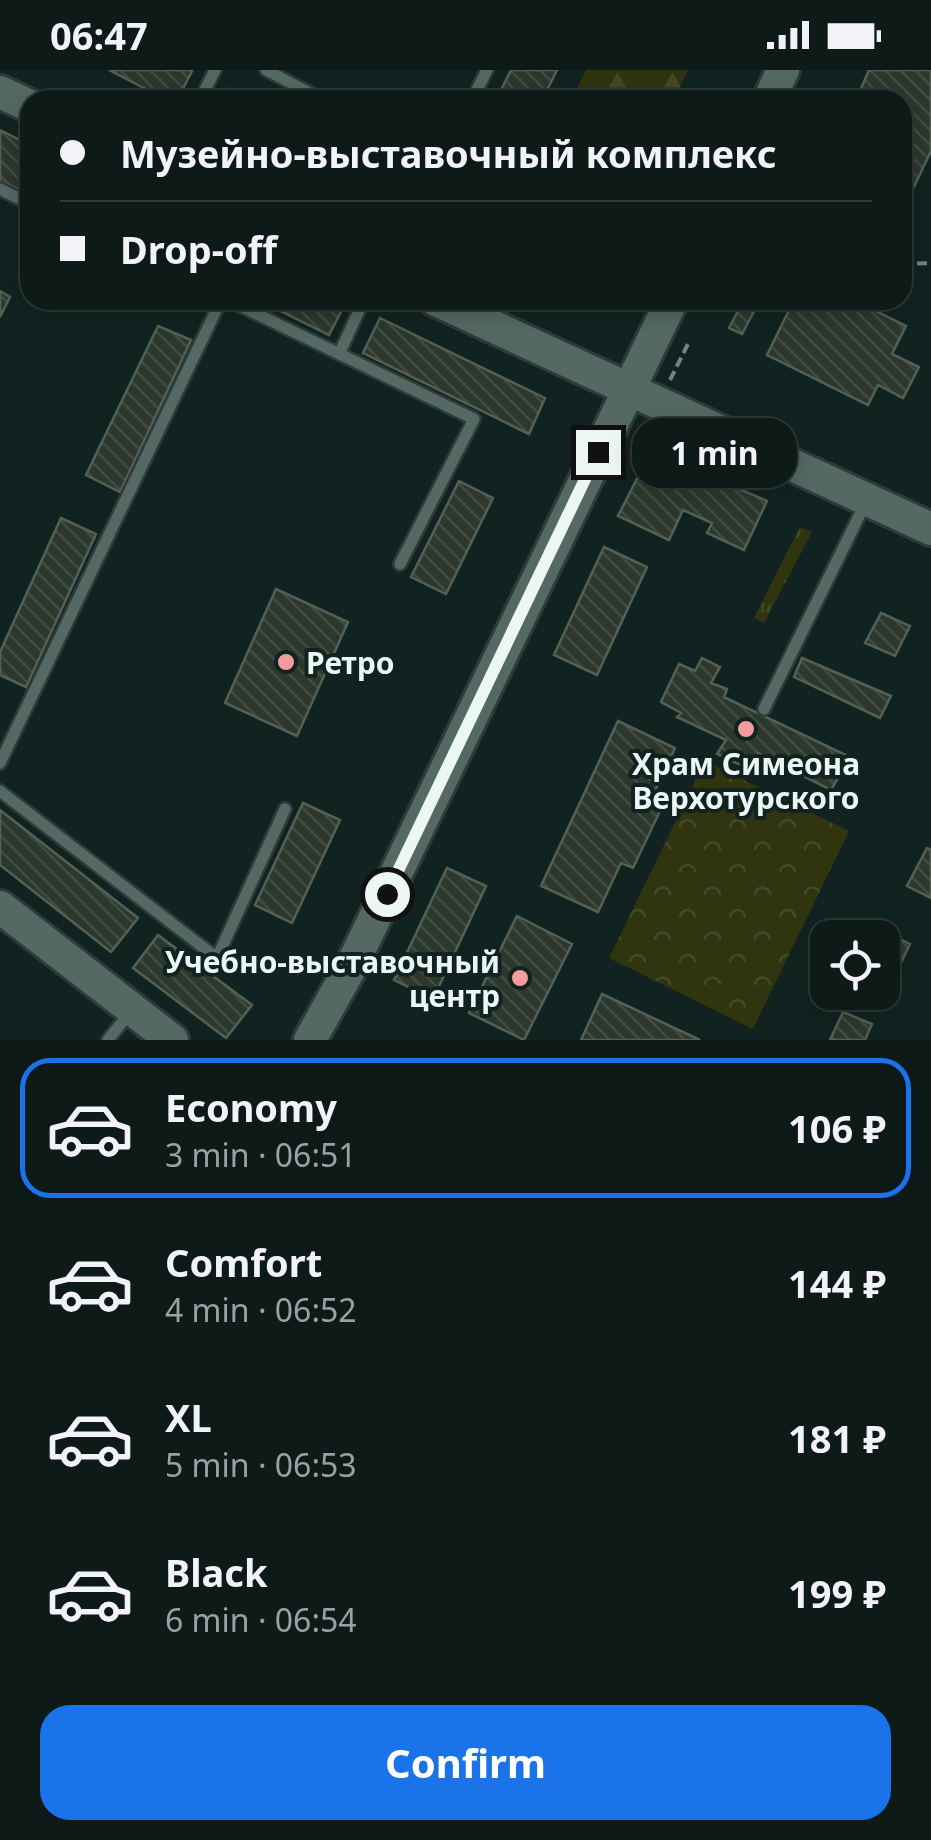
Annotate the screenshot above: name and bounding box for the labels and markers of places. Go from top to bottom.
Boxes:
place label: Ретро [306,642,394,683]
marker: Ретро [275,651,297,673]
marker: Храм Симеона Верхотурского [735,718,757,740]
place label: Храм Симеона Верхотурского [632,743,860,818]
place label: Учебно-выставочный центр [165,941,500,1016]
marker: Учебно-выставочный центр [509,967,531,989]

